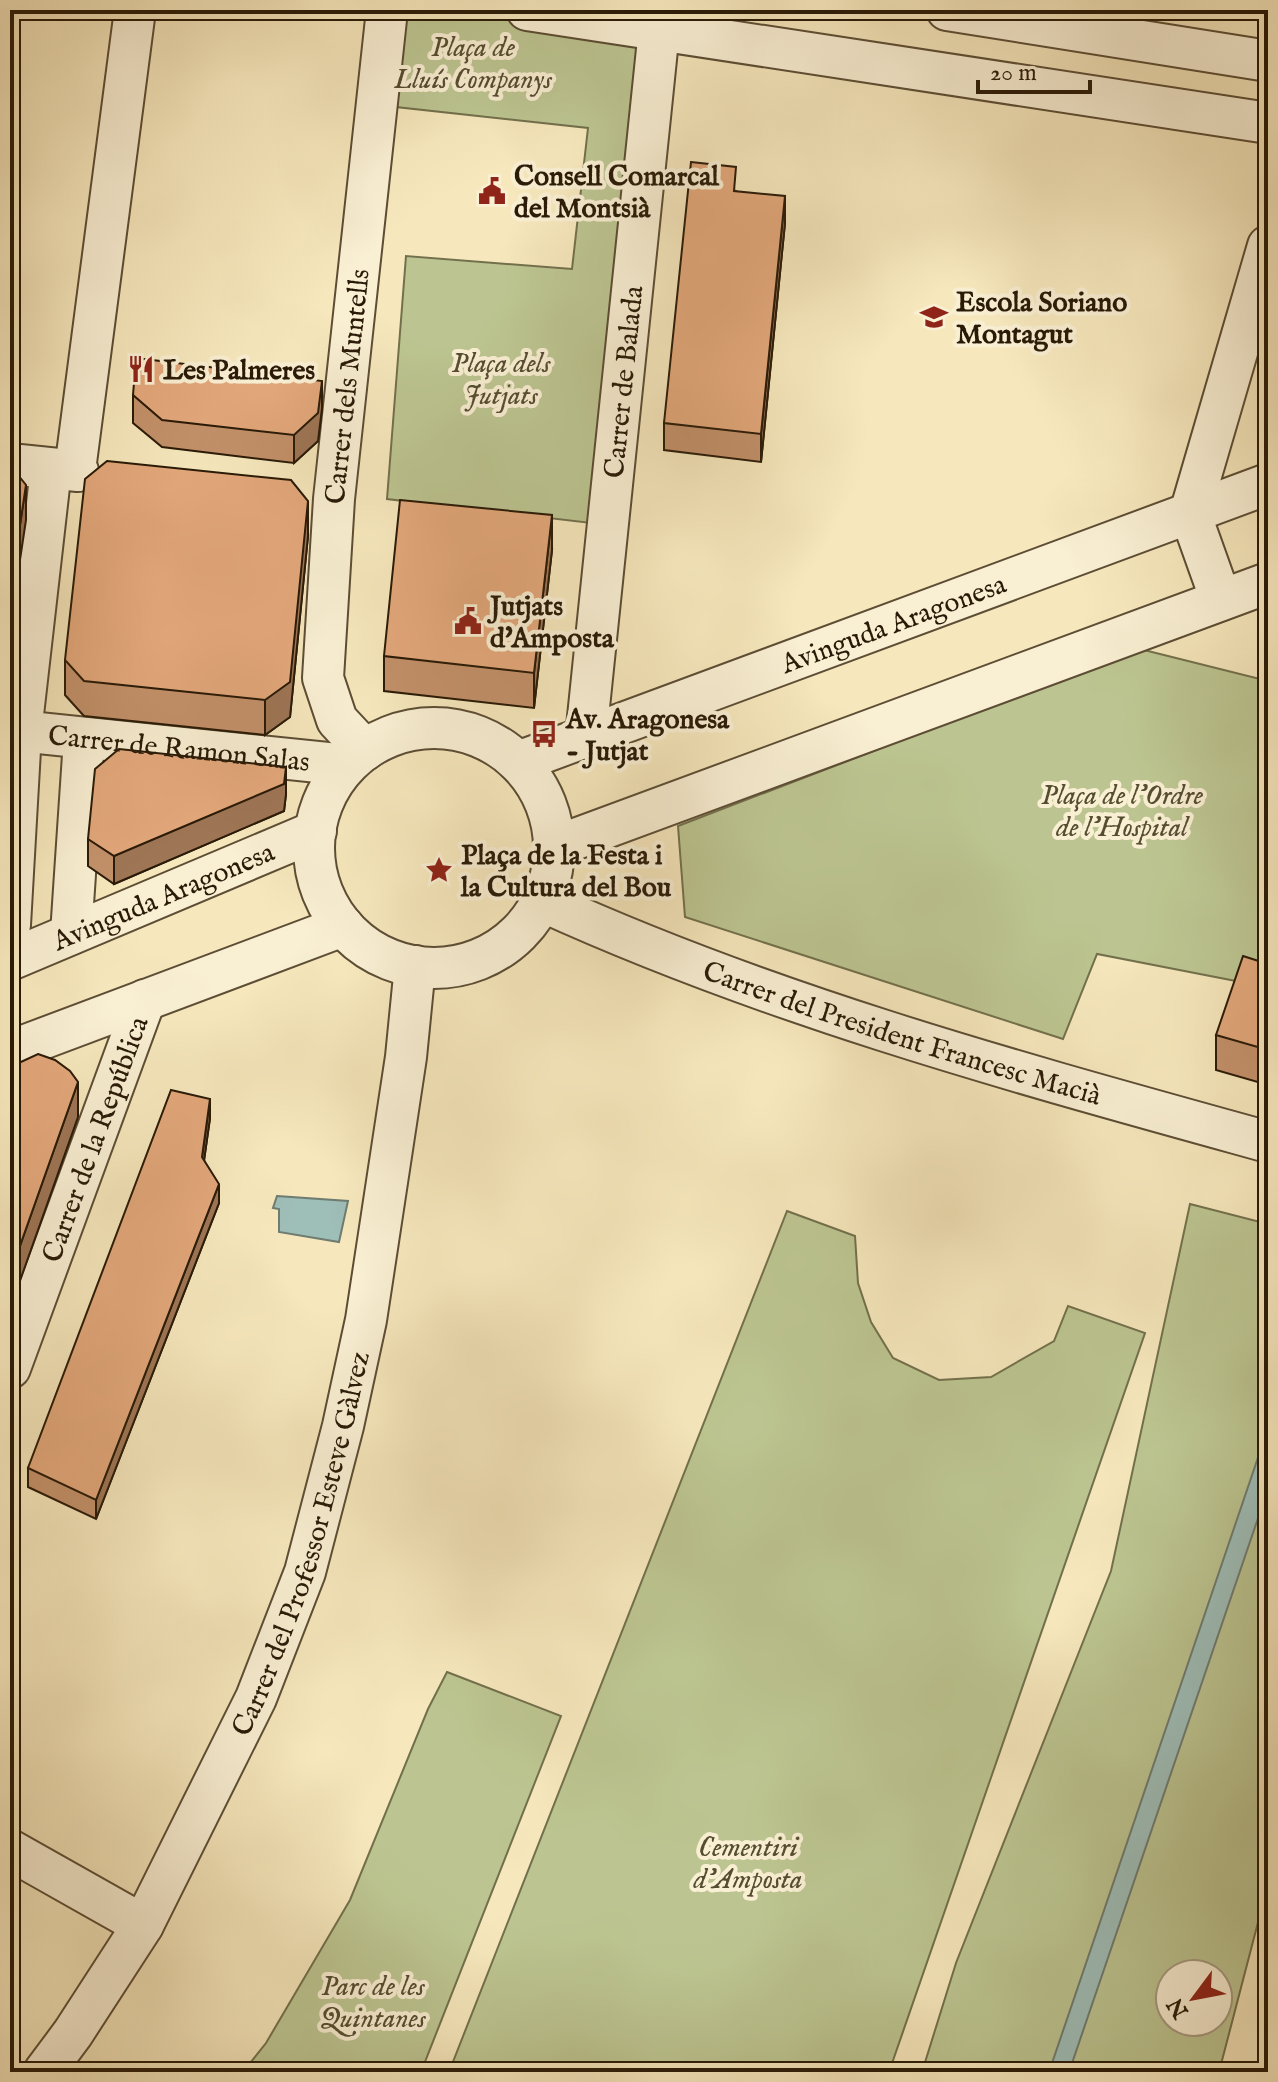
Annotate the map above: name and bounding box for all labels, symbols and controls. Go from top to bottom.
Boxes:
park label: Plaça de Lluís Companys [393,31,553,98]
scale bar [978,44,1090,94]
text: 20 m [990,58,1037,89]
place label: Consell Comarcal del Montsià [514,160,720,227]
public building icon: Consell Comarcal del Montsià [477,176,507,206]
street label: Carrer dels Muntells [319,267,379,506]
street label: Carrer de Balada [598,283,653,480]
place label: Escola Soriano Montagut [956,286,1127,353]
school or university icon: Escola Soriano Montagut [919,302,949,332]
park label: Plaça dels Jutjats [452,347,551,414]
restaurant icon: Les Palmeres [126,354,156,384]
place label: Les Palmeres [163,354,315,389]
street label: Avinguda Aragonesa [776,567,1012,683]
place label: Jutjats d'Amposta [486,590,615,657]
public building icon: Jutjats d'Amposta [453,606,483,636]
place label: Av. Aragonesa - Jutjat [565,703,730,770]
street label: Carrer de Ramon Salas [46,719,311,781]
bus stop icon: Av. Aragonesa - Jutjat [529,719,559,749]
park label: Plaça de l'Ordre de l'Hospital [1041,779,1204,846]
street label: Avinguda Aragonesa [47,835,281,960]
place label: Plaça de la Festa i la Cultura del Bou [460,839,672,906]
place icon: Plaça de la Festa i la Cultura del Bou [424,855,454,885]
street label: Carrer del President Francesc Macià [697,954,1106,1115]
street label: Carrer de la República [35,1011,158,1268]
street label: Carrer del Professor Esteve Gàlvez [225,1349,379,1743]
park label: Cementiri d'Amposta [693,1831,802,1898]
north arrow [1154,1958,1234,2038]
park label: Parc de les Quintanes [320,1970,427,2037]
text: N [1162,1992,1196,2024]

